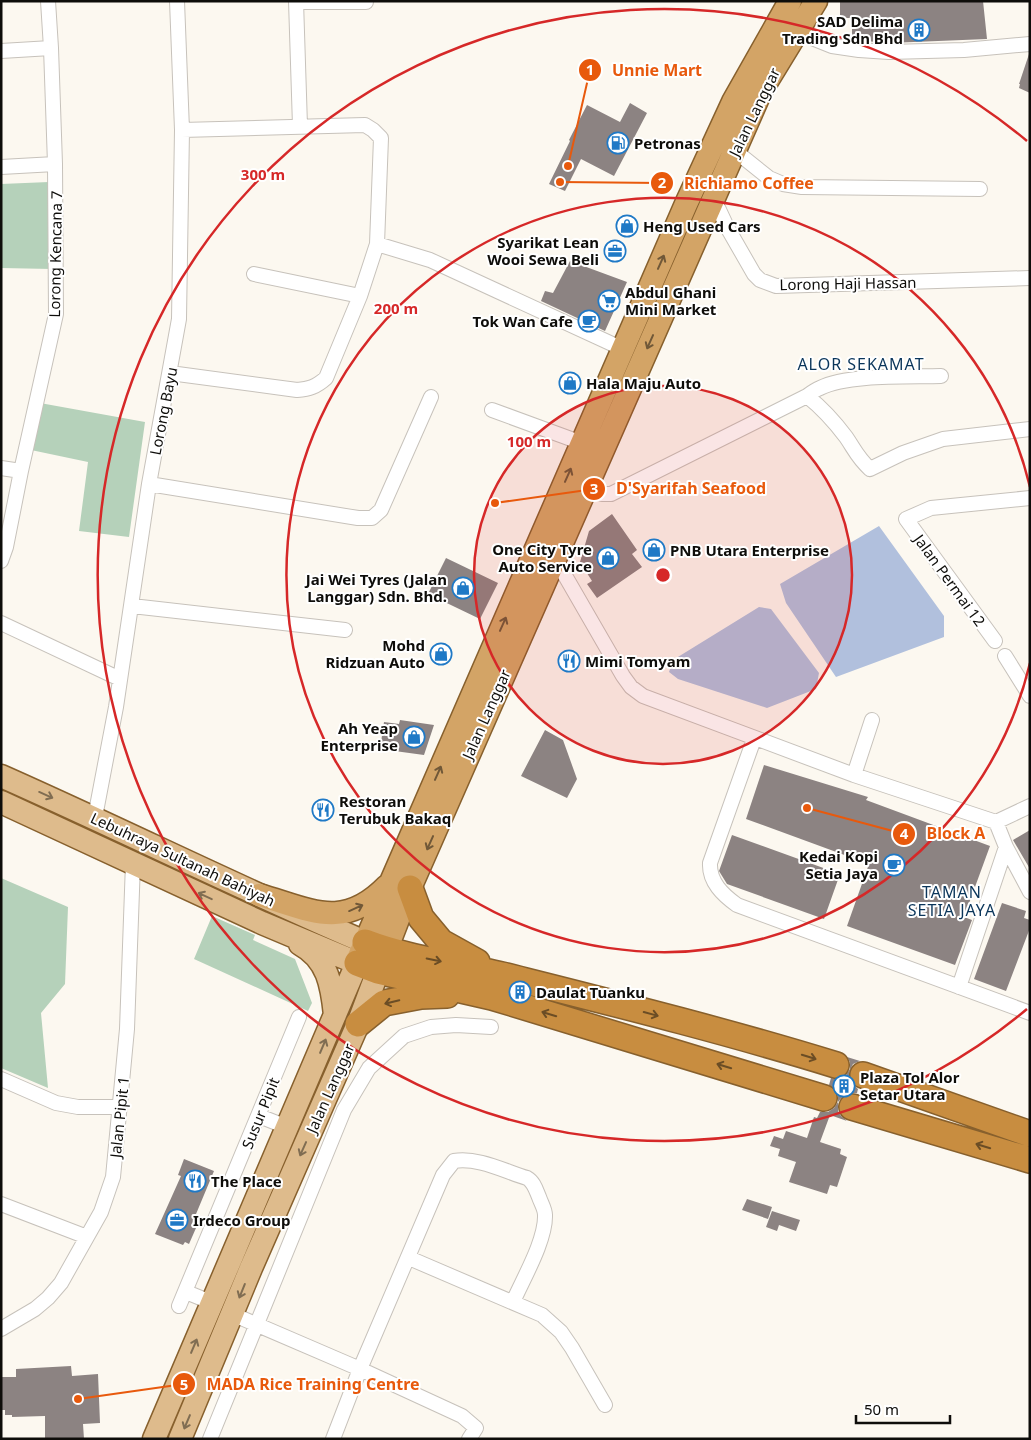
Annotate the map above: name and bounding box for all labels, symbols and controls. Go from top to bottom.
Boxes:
place label: SAD Delima Trading Sdn Bhd [782,11,903,48]
building icon: SAD Delima Trading Sdn Bhd [907,18,931,42]
callout: Unnie Mart [577,54,712,85]
text: 1 [586,59,594,79]
text: Unnie Mart [612,59,702,81]
street label: Jalan Langgar [723,64,784,162]
fuel station icon: Petronas [606,131,630,155]
place label: Petronas [634,133,701,153]
text: 300 m [241,164,285,184]
callout: Richiamo Coffee [649,168,824,199]
text: 2 [658,172,667,192]
text: Richiamo Coffee [684,172,814,194]
street label: Lorong Kencana 7 [44,190,66,318]
shop icon: Heng Used Cars [615,214,639,238]
place label: Heng Used Cars [643,216,761,236]
place label: Syarikat Lean Wooi Sewa Beli [487,232,599,269]
office icon: Syarikat Lean Wooi Sewa Beli [603,239,627,263]
one-way arrow [656,255,666,270]
street label: Lorong Haji Hassan [779,272,917,294]
place label: Abdul Ghani Mini Market [625,282,717,319]
supermarket icon: Abdul Ghani Mini Market [597,289,621,313]
text: 200 m [374,298,418,318]
cafe icon: Tok Wan Cafe [577,309,601,333]
place label: Tok Wan Cafe [473,311,573,331]
one-way arrow [645,334,655,349]
district label: ALOR SEKAMAT [797,353,925,375]
street label: Lorong Bayu [145,365,181,457]
shop icon: Hala Maju Auto [558,371,582,395]
place label: Hala Maju Auto [586,373,701,393]
text: 100 m [507,431,551,451]
one-way arrow [563,468,573,483]
callout: D'Syarifah Seafood [581,473,776,504]
text: D'Syarifah Seafood [616,477,766,499]
text: 3 [590,478,598,498]
street label: Jalan Permai 12 [909,528,990,630]
shop icon: PNB Utara Enterprise [642,538,666,562]
place label: One City Tyre Auto Service [492,539,592,576]
place label: PNB Utara Enterprise [670,540,829,560]
shop icon: One City Tyre Auto Service [596,546,620,570]
centre of rings [654,566,672,584]
place label: Jai Wei Tyres (Jalan Langgar) Sdn. Bhd. [304,569,447,606]
shop icon: Jai Wei Tyres (Jalan Langgar) Sdn. Bhd. [451,576,475,600]
one-way arrow [498,617,508,632]
place label: Mohd Ridzuan Auto [325,635,425,672]
shop icon: Mohd Ridzuan Auto [429,642,453,666]
restaurant icon: Mimi Tomyam [557,649,581,673]
place label: Mimi Tomyam [585,651,690,671]
street label: Jalan Langgar [456,666,515,764]
place label: Ah Yeap Enterprise [321,718,398,755]
shop icon: Ah Yeap Enterprise [402,725,426,749]
one-way arrow [433,766,443,781]
one-way arrow [38,791,53,801]
place label: Restoran Terubuk Bakaq [339,791,451,828]
restaurant icon: Restoran Terubuk Bakaq [311,798,335,822]
street label: Lebuhraya Sultanah Bahiyah [88,807,278,911]
callout: Block A [892,818,996,849]
text: Block A [927,822,986,844]
text: 4 [900,823,909,843]
one-way arrow [424,835,434,850]
place label: Kedai Kopi Setia Jaya [799,846,878,883]
cafe icon: Kedai Kopi Setia Jaya [882,853,906,877]
district label: TAMAN SETIA JAYA [908,881,996,921]
one-way arrow [198,891,213,900]
one-way arrow [348,902,363,912]
one-way arrow [425,956,441,966]
building icon: Daulat Tuanku [508,980,532,1004]
place label: Daulat Tuanku [536,982,645,1002]
one-way arrow [384,998,400,1007]
one-way arrow [542,1008,558,1018]
one-way arrow [643,1010,659,1019]
one-way arrow [318,1039,328,1054]
street label: Jalan Langgar [300,1040,359,1138]
one-way arrow [800,1052,816,1062]
one-way arrow [716,1061,732,1071]
place label: Plaza Tol Alor Setar Utara [860,1067,960,1104]
street label: Susur Pipit [237,1074,284,1152]
building icon: Plaza Tol Alor Setar Utara [832,1074,856,1098]
street label: Jalan Pipit 1 [105,1075,133,1161]
one-way arrow [298,1141,308,1156]
one-way arrow [975,1141,991,1151]
restaurant icon: The Place [183,1169,207,1193]
place label: The Place [211,1171,282,1191]
office icon: Irdeco Group [165,1208,189,1232]
place label: Irdeco Group [193,1210,291,1230]
one-way arrow [236,1283,246,1298]
one-way arrow [190,1339,199,1354]
callout: MADA Rice Training Centre [171,1369,429,1400]
text: MADA Rice Training Centre [206,1373,420,1395]
text: 5 [180,1374,188,1394]
scale bar [856,1392,950,1424]
text: 50 m [864,1399,899,1419]
one-way arrow [181,1414,191,1429]

